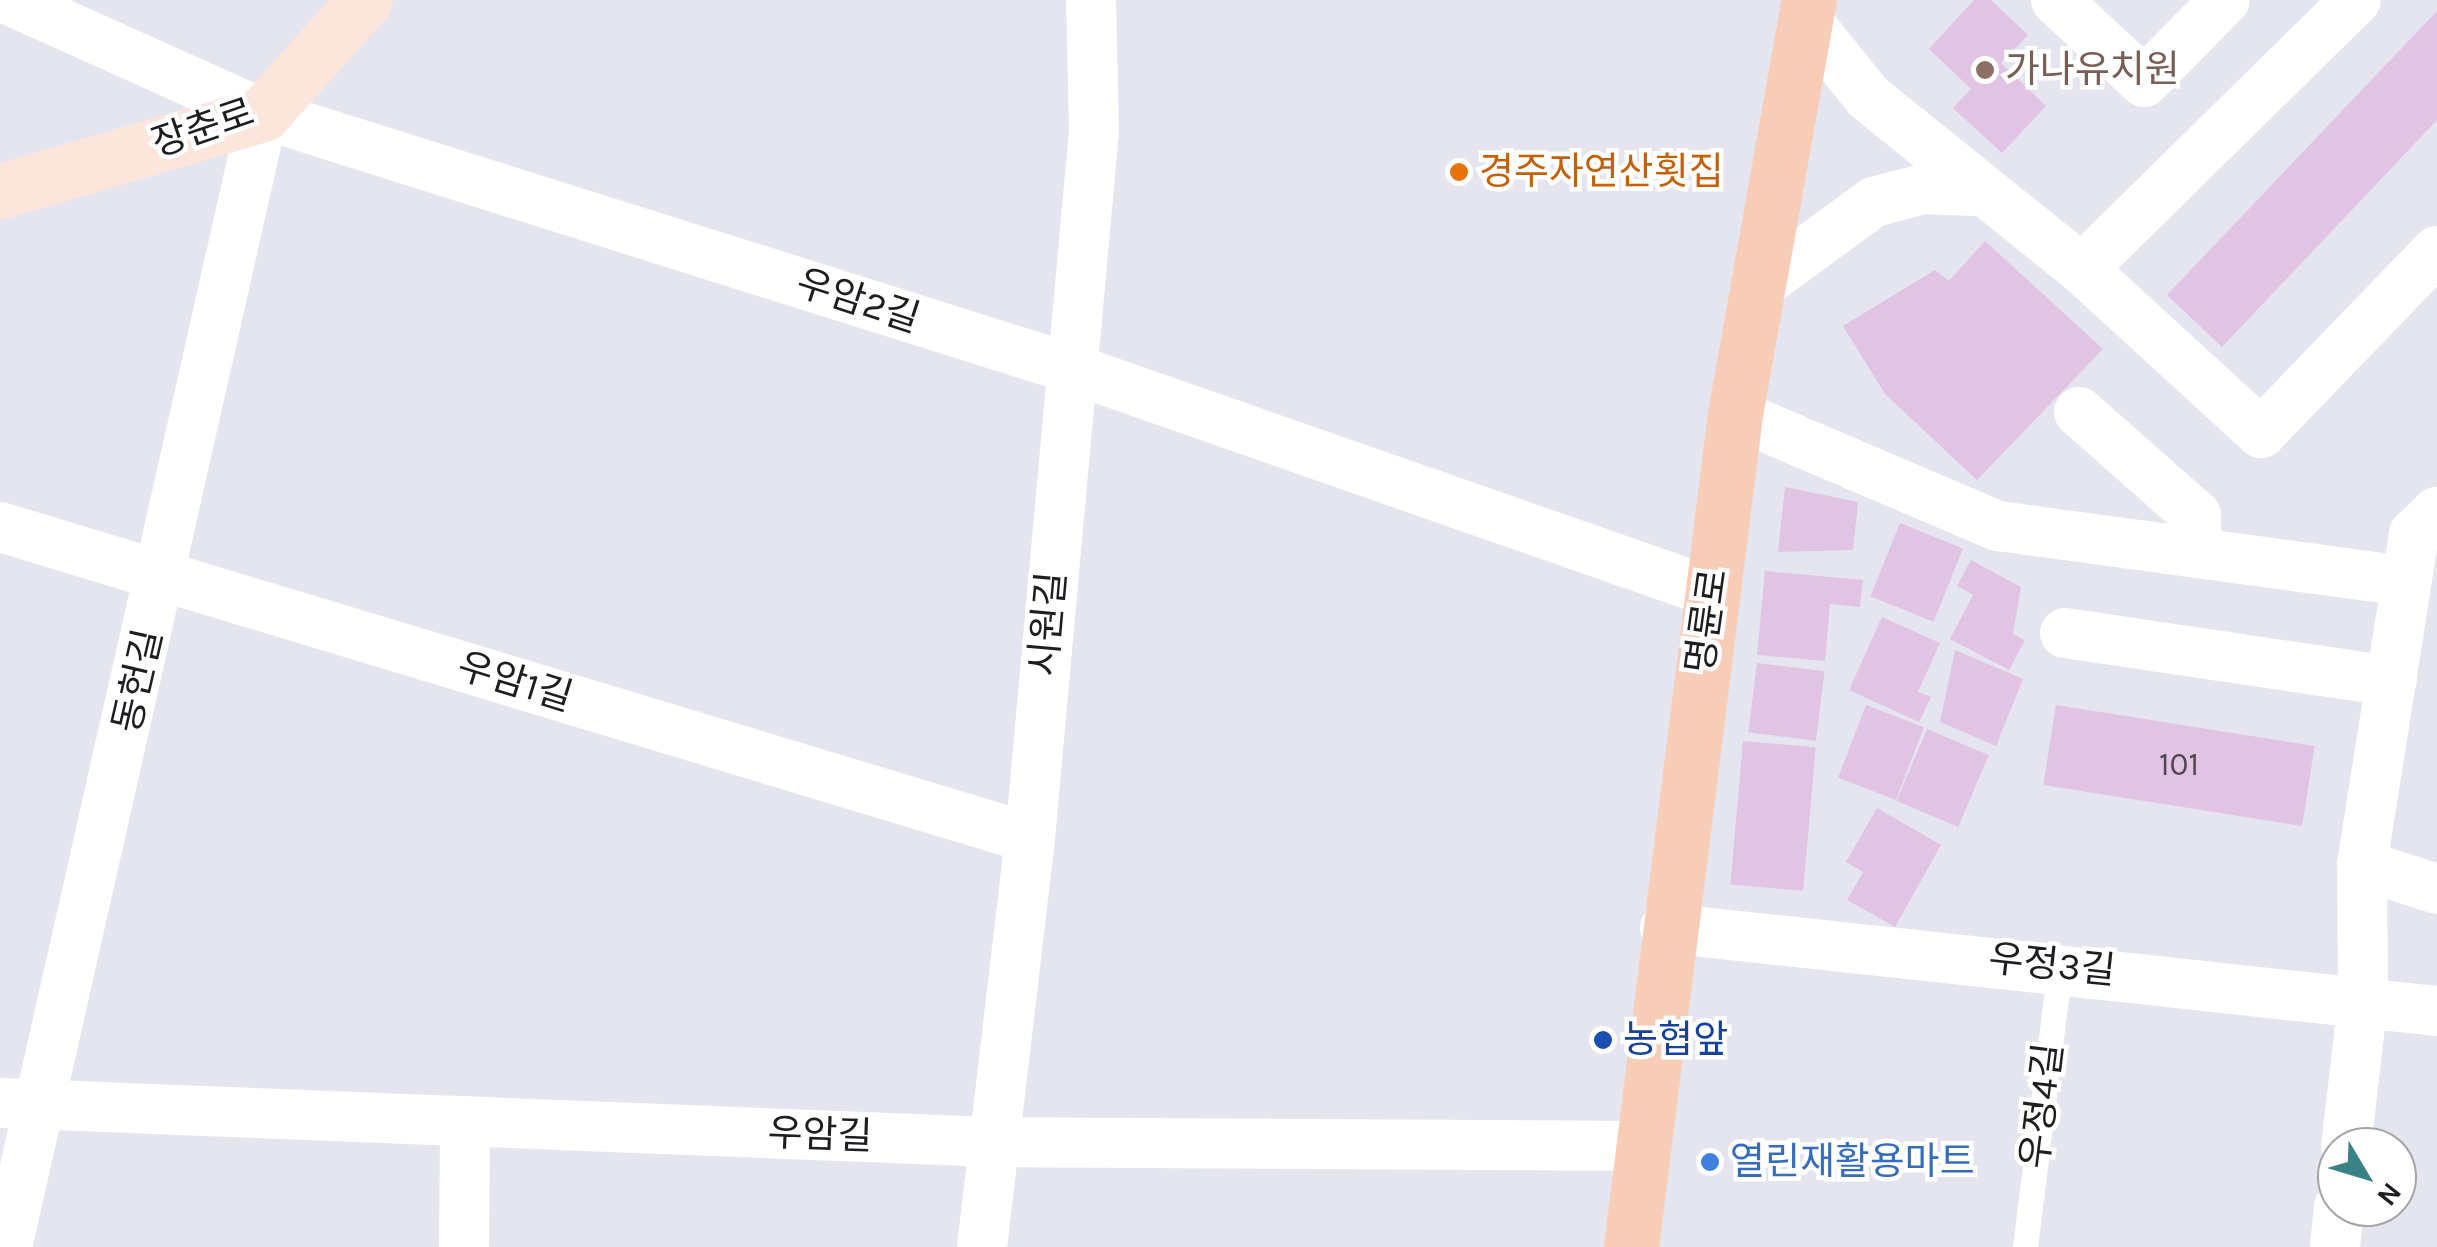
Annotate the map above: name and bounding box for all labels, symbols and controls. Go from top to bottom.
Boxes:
place label: 가나유치원 [2005,47,2180,93]
marker: 가나유치원 [1974,59,1996,81]
street label: 장춘로 [146,89,260,167]
place label: 경주자연산횟집 [1479,149,1724,195]
marker: 경주자연산횟집 [1448,161,1470,183]
street label: 우암2길 [791,260,925,342]
street label: 명륜로 [1677,566,1737,676]
street label: 시원길 [1021,570,1075,678]
street label: 동헌길 [104,625,172,737]
street label: 우암1길 [452,643,578,721]
house number: 101 [2159,746,2199,784]
street label: 우정3길 [1986,936,2118,994]
place label: 농협앞 [1623,1017,1728,1063]
marker: 농협앞 [1592,1029,1614,1051]
street label: 우정4길 [2012,1041,2072,1171]
street label: 우암길 [767,1110,873,1160]
north arrow [2317,1127,2417,1227]
place label: 열린재활용마트 [1730,1139,1975,1185]
marker: 열린재활용마트 [1699,1151,1721,1173]
text: N [2370,1176,2409,1213]

